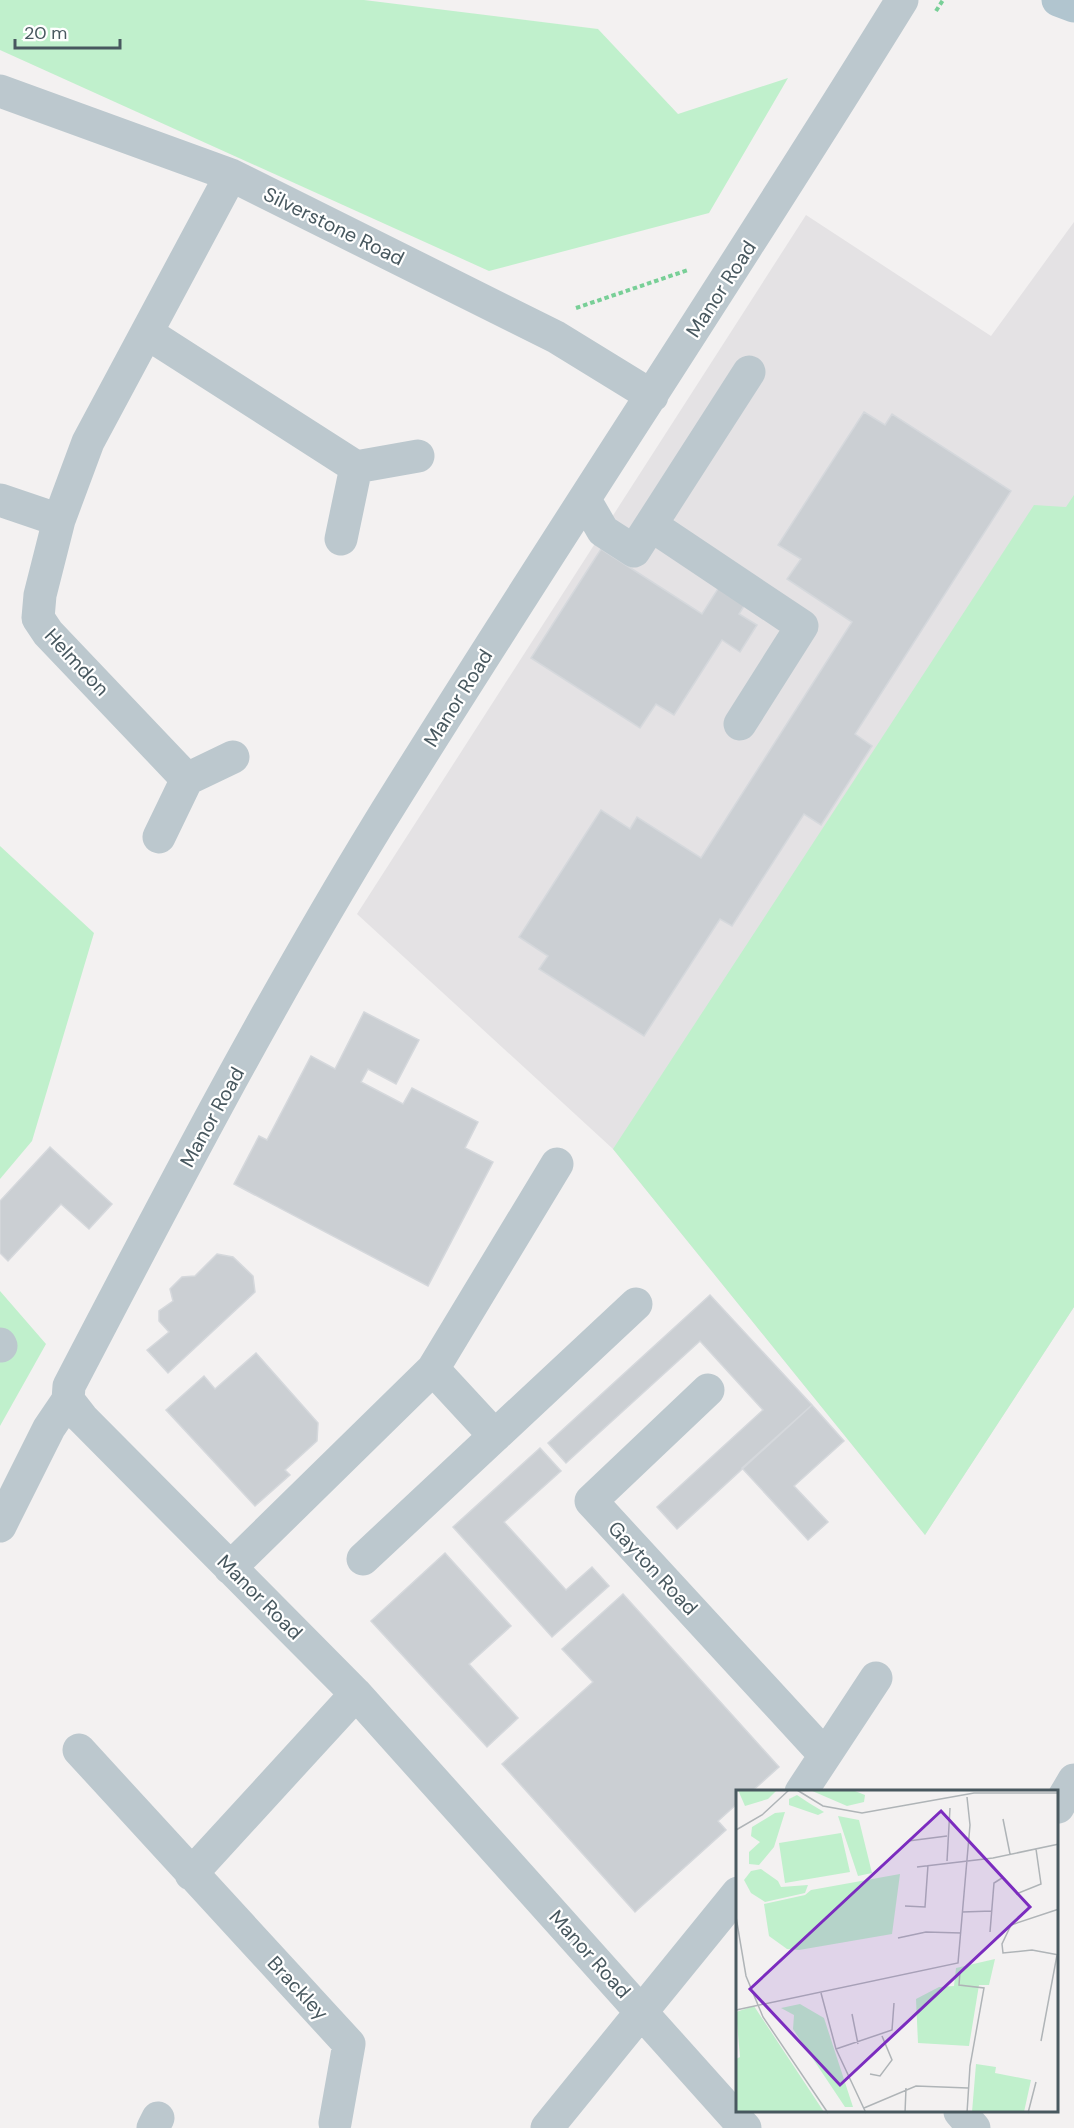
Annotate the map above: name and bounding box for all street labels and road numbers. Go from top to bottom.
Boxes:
street label: Silverstone Road [259,181,409,271]
street label: Manor Road [680,236,762,342]
street label: Helmdon [39,623,115,701]
street label: Manor Road [418,644,498,752]
street label: Manor Road [174,1062,250,1172]
street label: Gayton Road [603,1515,703,1621]
street label: Manor Road [212,1549,308,1645]
street label: Manor Road [543,1904,637,2004]
street label: Brackley [262,1950,334,2026]

